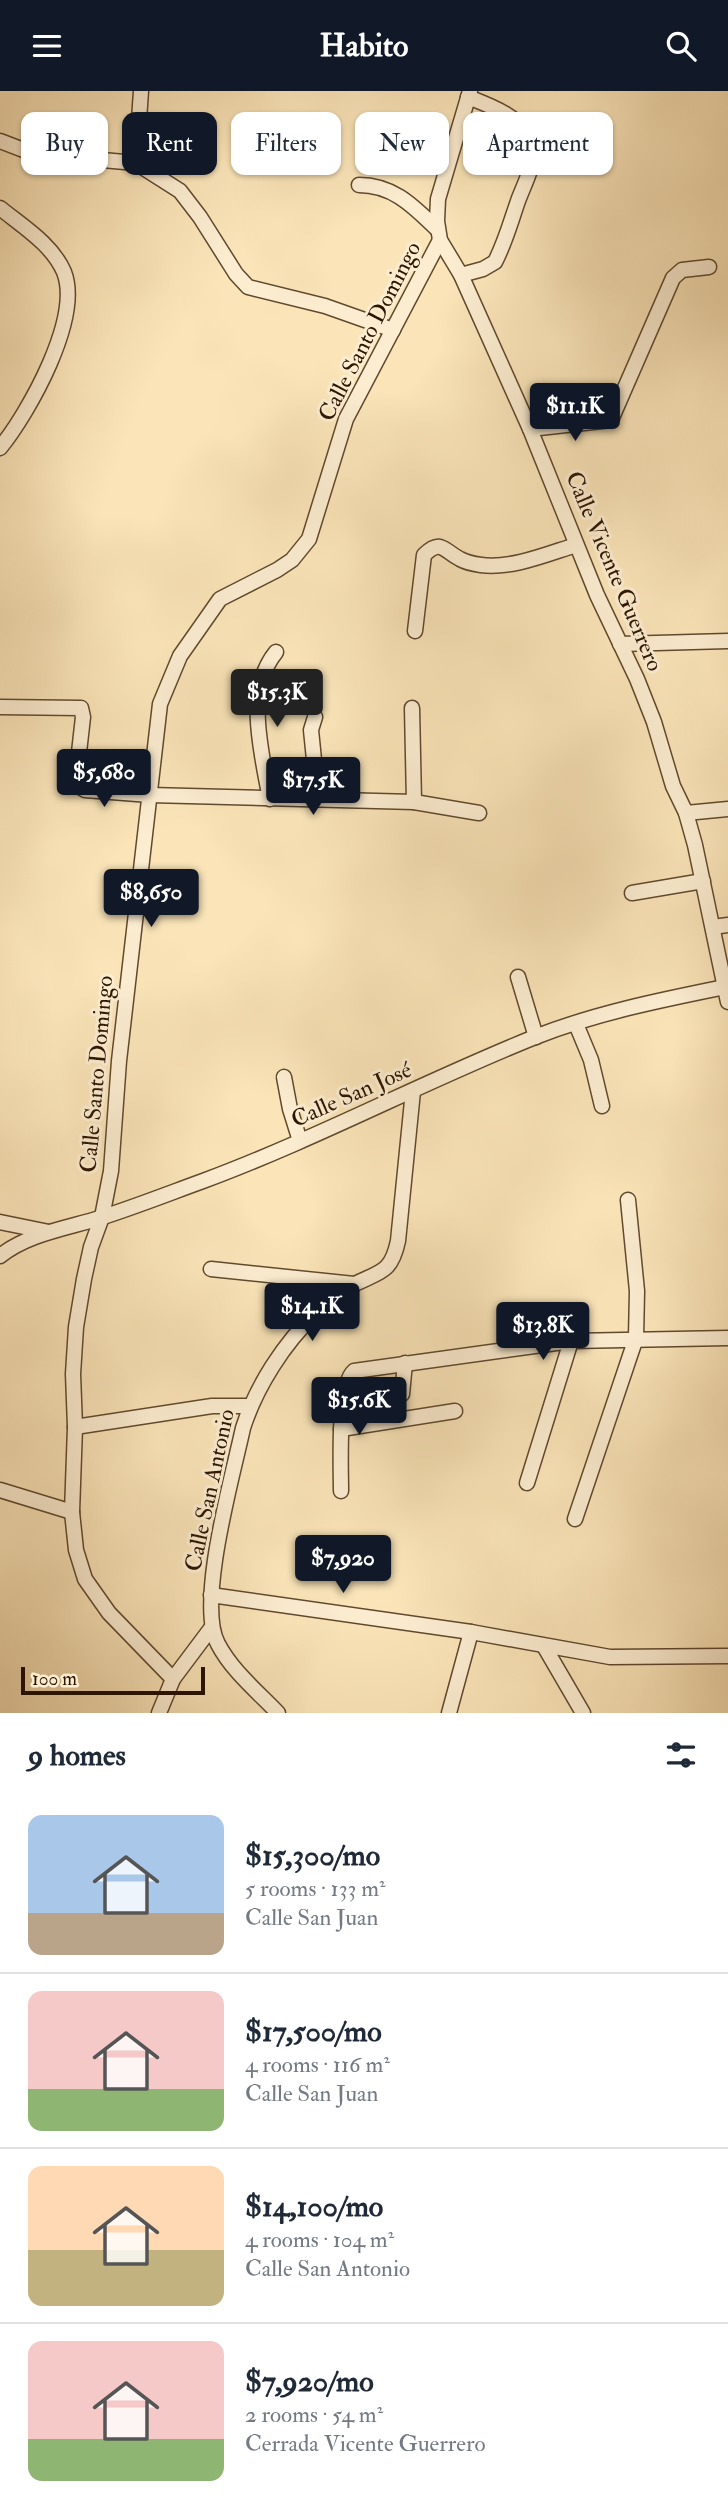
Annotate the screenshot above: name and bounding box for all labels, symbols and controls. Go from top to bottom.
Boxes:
text: Habito [320,26,408,66]
icon: menu [28,27,66,65]
icon: search [662,27,700,65]
chip: Buy [21,112,108,175]
chip: Rent [122,112,217,175]
chip: Filters [231,112,341,175]
chip: New [355,112,449,175]
chip: Apartment [463,112,613,175]
street label: Calle Santo Domingo [312,237,427,426]
pin: $11.1K [518,383,632,443]
text: $11.1K [546,391,604,420]
street label: Calle Vicente Guerrero [559,467,670,675]
pin: $15.3K [220,669,334,729]
text: $15.3K [247,677,307,706]
pin: $5,680 [47,749,161,809]
text: $5,680 [73,757,135,786]
pin: $17.5K [256,757,370,817]
text: $17.5K [282,765,344,794]
pin: $8,650 [94,869,208,929]
text: $8,650 [120,877,182,906]
street label: Calle Santo Domingo [73,974,120,1174]
street label: Calle San José [286,1055,416,1134]
pin: $14.1K [255,1283,369,1343]
text: $14.1K [281,1291,343,1320]
pin: $13.8K [486,1303,600,1362]
text: $13.8K [512,1310,574,1339]
pin: $15.6K [302,1377,416,1437]
text: $15.6K [327,1385,391,1414]
street label: Calle San Antonio [178,1406,241,1574]
pin: $7,920 [286,1535,400,1595]
text: $7,920 [311,1543,375,1572]
scale bar [21,1664,205,1696]
text: 100 m [32,1667,77,1691]
icon: filters [662,1736,700,1774]
text: 9 homes [28,1737,126,1774]
text: $15,300/mo [245,1837,380,1874]
icon: home [84,1843,168,1927]
text: 5 rooms · 133 m² [245,1874,386,1903]
text: Calle San Juan [245,1903,378,1932]
text: $17,500/mo [245,2013,382,2050]
icon: home [84,2019,168,2103]
text: 4 rooms · 116 m² [245,2050,390,2079]
text: Calle San Juan [245,2079,378,2108]
text: $14,100/mo [245,2188,383,2225]
icon: home [84,2194,168,2278]
text: 4 rooms · 104 m² [245,2225,394,2254]
text: Calle San Antonio [245,2254,410,2283]
text: $7,920/mo [245,2363,374,2400]
icon: home [84,2369,168,2453]
text: 2 rooms · 54 m² [245,2400,383,2429]
text: Cerrada Vicente Guerrero [245,2429,485,2458]

